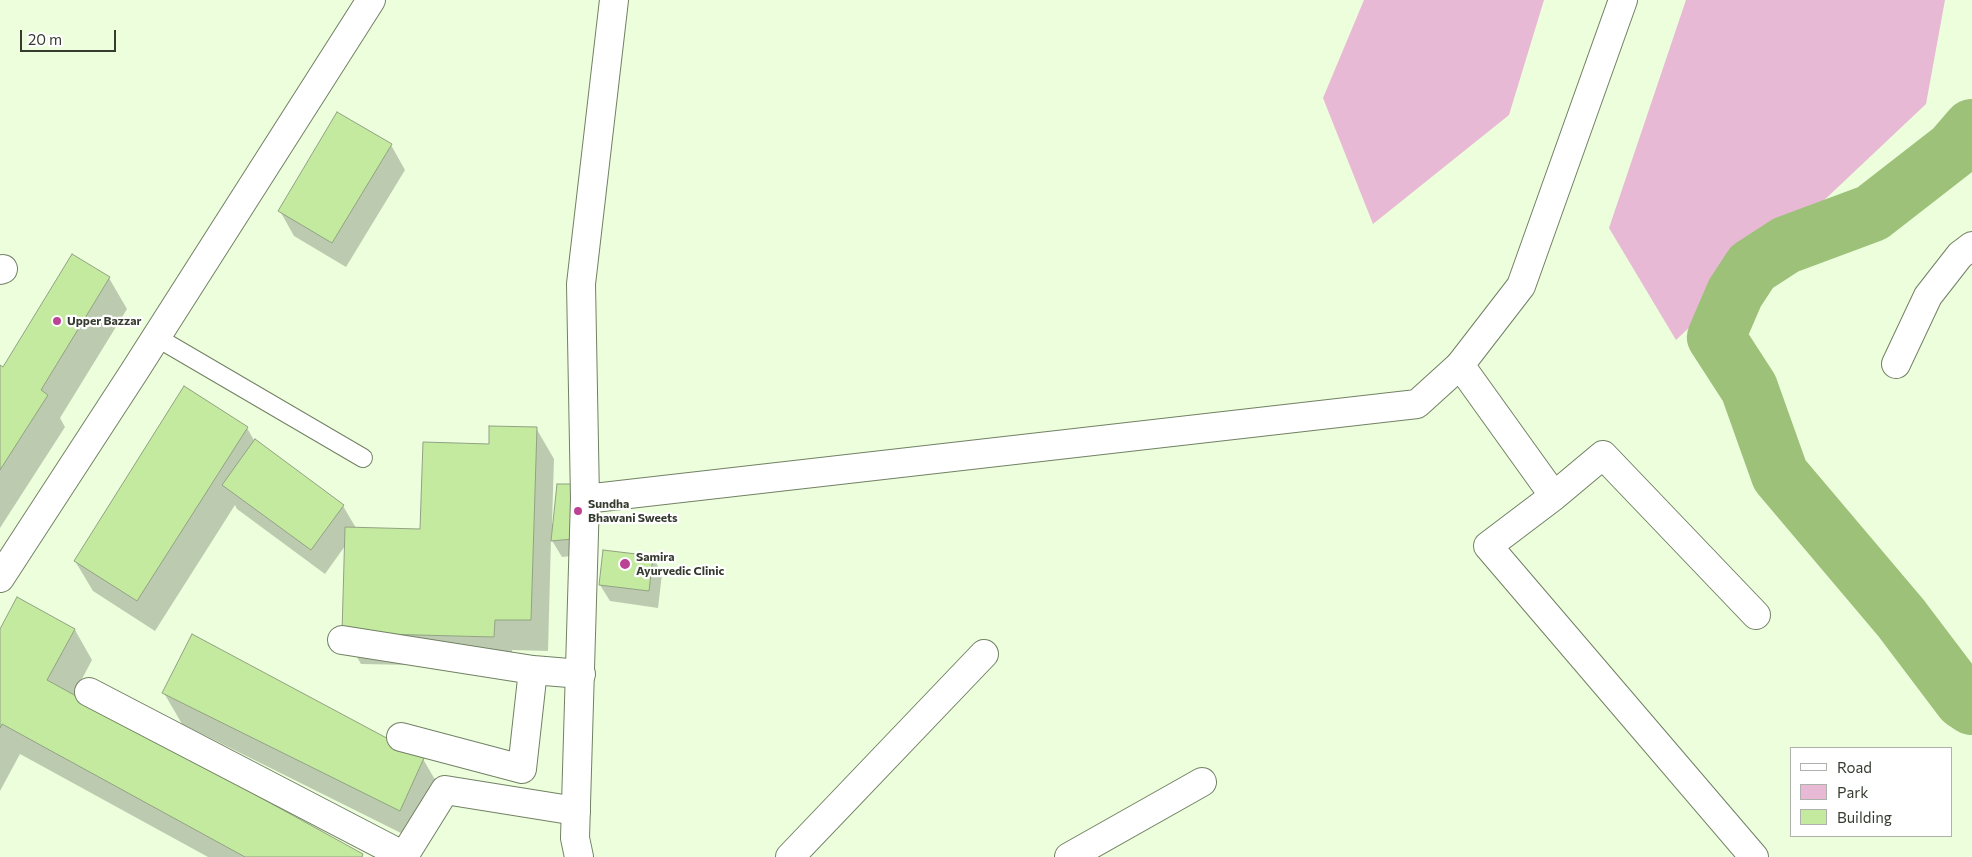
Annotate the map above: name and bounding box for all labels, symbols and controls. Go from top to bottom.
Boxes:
scale bar [22,20,119,52]
text: 20 m [28,30,62,48]
place label: Upper Bazzar [67,314,141,328]
marker: Upper Bazzar [51,315,63,327]
place label: Sundha Bhawani Sweets [588,497,678,525]
marker: Sundha Bhawani Sweets [572,505,584,517]
place label: Samira Ayurvedic Clinic [636,550,724,578]
marker: Samira Ayurvedic Clinic [618,557,632,571]
legend [1790,747,1952,837]
text: Road [1837,758,1872,776]
text: Park [1837,783,1868,801]
text: Building [1837,808,1892,826]

